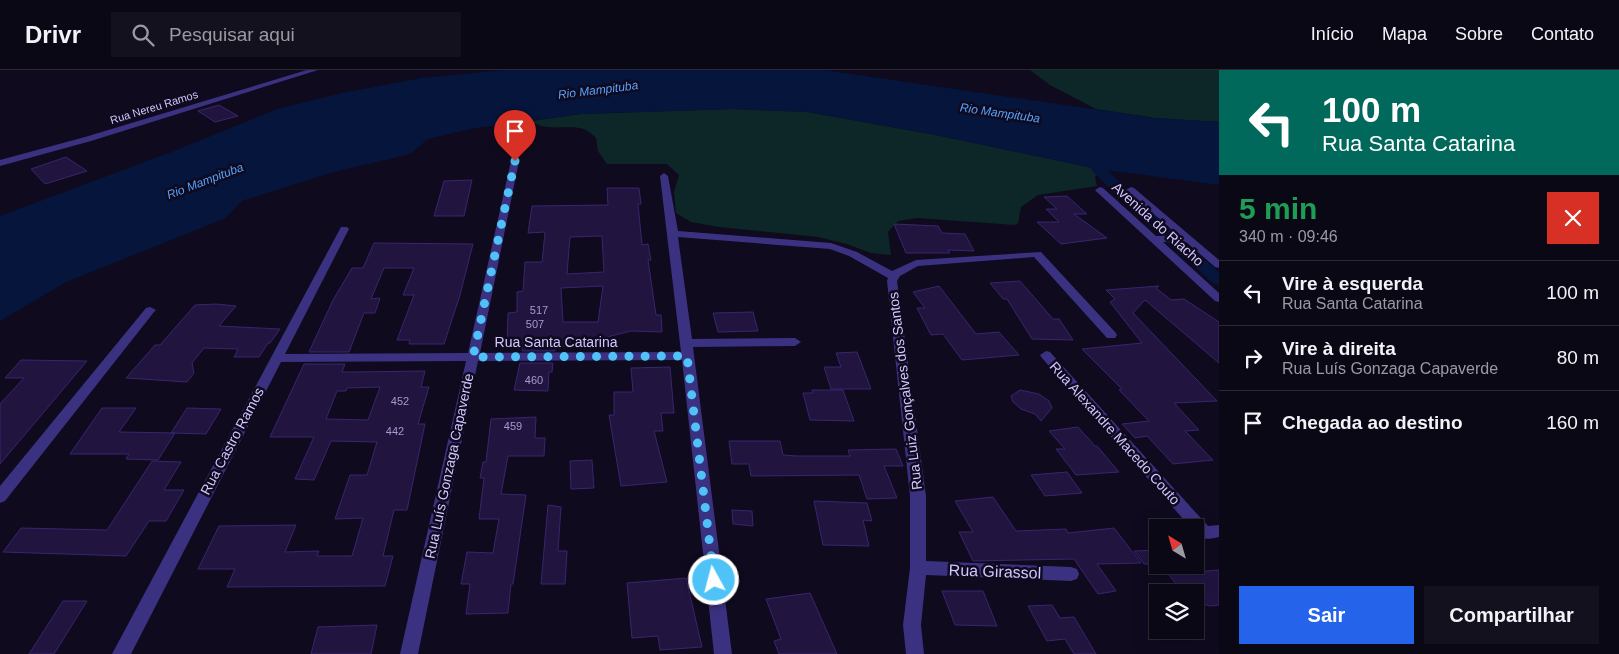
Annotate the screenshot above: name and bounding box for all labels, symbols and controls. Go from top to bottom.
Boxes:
search box [111,12,461,57]
text: Drivr [25,21,81,48]
icon: search [129,21,157,49]
text: Pesquisar aqui [169,24,295,45]
text: Início [1311,24,1354,44]
text: Mapa [1382,24,1427,44]
text: Sobre [1455,24,1503,44]
text: Contato [1531,24,1594,44]
water label: Rio Mampituba [557,78,639,102]
street label: Rua Nereu Ramos [109,88,200,126]
icon: left [1239,90,1304,155]
text: 100 m [1322,90,1421,129]
water label: Rio Mampituba [959,100,1041,126]
pin [494,110,536,161]
icon: arrive [501,117,529,145]
text: Rua Santa Catarina [1322,131,1515,156]
water label: Rio Mampituba [165,160,245,202]
street label: Avenida do Riacho [1109,179,1207,269]
text: 5 min [1239,192,1317,225]
button: close [1547,192,1599,244]
text: 340 m · 09:46 [1239,228,1338,245]
text: Vire à esquerda [1282,273,1423,294]
icon: left [1239,279,1267,307]
text: 100 m [1546,282,1599,303]
street label: Rua Luiz Gonçalves dos Santos [885,291,925,491]
text: Rua Santa Catarina [1282,295,1423,312]
house number: 517 [530,304,548,316]
house number: 507 [526,318,544,330]
street label: Rua Santa Catarina [495,334,618,350]
text: Vire à direita [1282,338,1396,359]
icon: right [1239,344,1267,372]
text: 80 m [1557,347,1599,368]
street label: Rua Alexandre Macedo Couto [1047,358,1184,508]
text: Rua Luís Gonzaga Capaverde [1282,360,1498,377]
street label: Rua Luís Gonzaga Capaverde [422,372,477,560]
house number: 460 [525,374,543,386]
street label: Rua Castro Ramos [197,385,267,497]
house number: 452 [391,395,409,407]
icon: arrive [1239,409,1267,437]
text: Chegada ao destino [1282,412,1463,433]
text: 160 m [1546,412,1599,433]
house number: 459 [504,420,522,432]
house number: 442 [386,425,404,437]
north arrow [1149,519,1204,574]
map controls [1149,519,1204,639]
position arrow [687,553,739,605]
street label: Rua Girassol [948,561,1041,582]
button: layers [1149,584,1204,639]
button: Sair [1239,586,1414,644]
button: Compartilhar [1424,586,1599,644]

